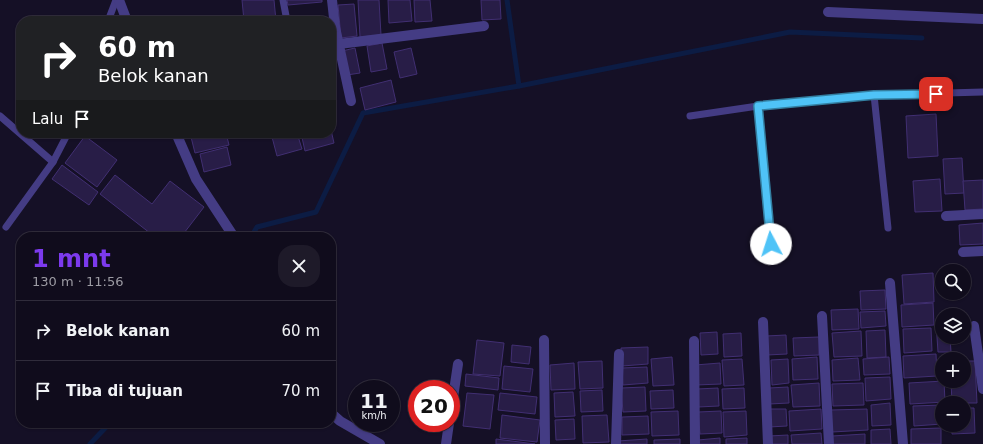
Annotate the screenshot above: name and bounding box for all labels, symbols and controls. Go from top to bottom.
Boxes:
text: 60 m [98,31,176,64]
icon: right [32,32,84,84]
text: Belok kanan [98,65,209,86]
pin [919,77,953,111]
icon: arrive [925,83,947,105]
icon: arrive [71,108,93,130]
text: Lalu [32,110,63,128]
position arrow [750,223,792,265]
text: 1 mnt [32,245,111,273]
button: close [278,245,320,287]
map controls [935,264,971,432]
button: search [935,264,971,300]
text: 130 m · 11:56 [32,274,123,289]
button: layers [935,308,971,344]
icon: right [32,320,54,342]
text: Belok kanan [66,322,170,340]
text: 60 m [282,322,320,340]
button: + [935,352,971,388]
icon: arrive [32,380,54,402]
speed limit sign: 20 [408,380,460,432]
text: Tiba di tujuan [66,382,183,400]
text: 70 m [282,382,320,400]
text: 11 [360,389,388,413]
button: − [935,396,971,432]
text: km/h [361,410,387,421]

